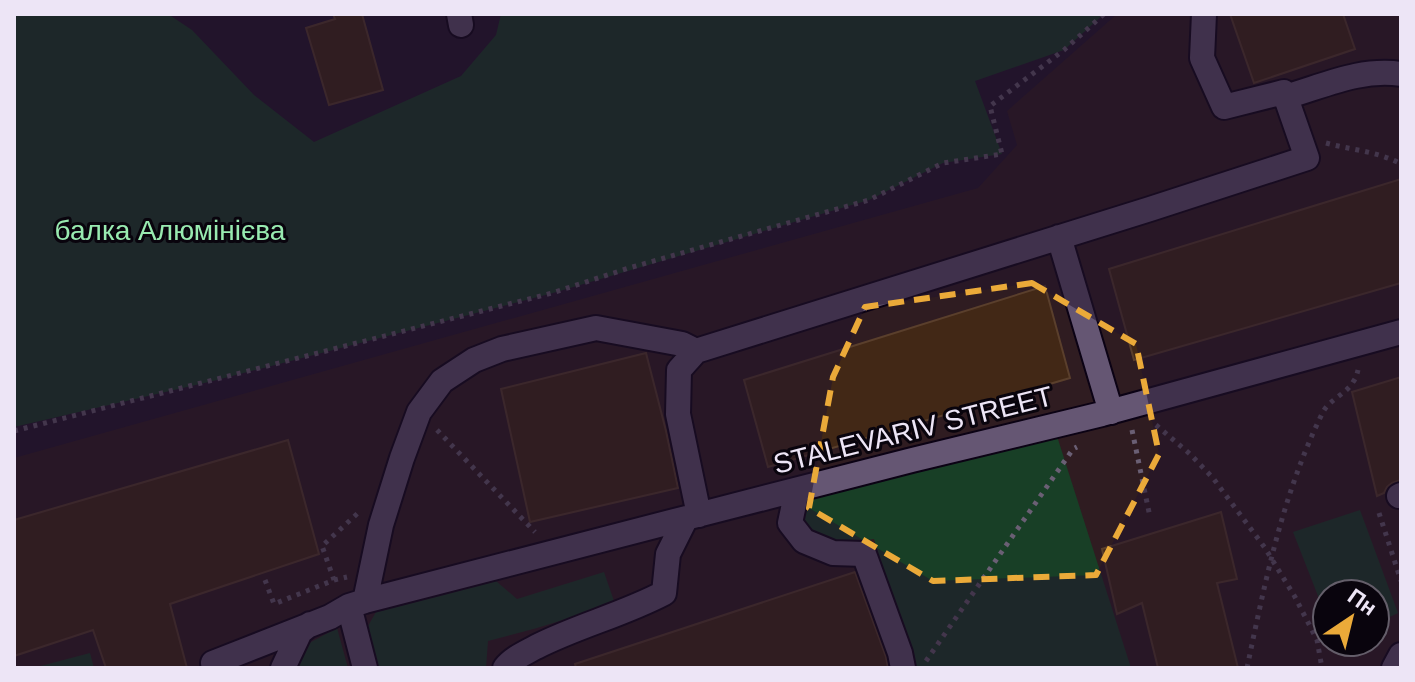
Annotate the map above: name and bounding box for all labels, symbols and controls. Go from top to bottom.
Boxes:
park label: балка Алюмінієва [55,215,286,246]
street label: STALEVARIV STREET [770,380,1056,480]
north arrow [1311,578,1391,658]
text: Пн [1343,583,1381,621]

